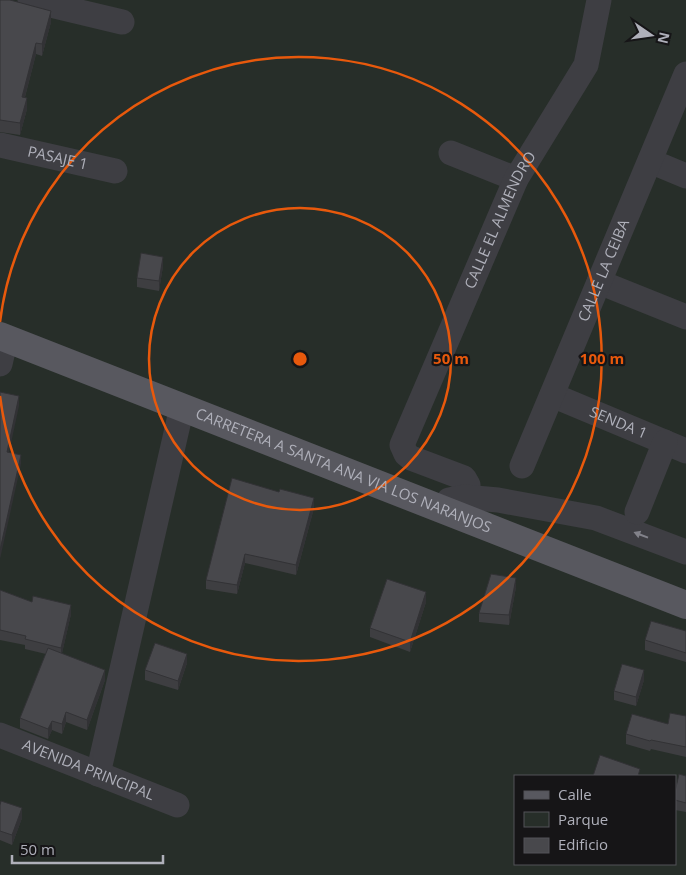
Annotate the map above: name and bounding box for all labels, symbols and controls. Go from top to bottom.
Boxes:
north arrow [626,10,676,60]
text: N [654,30,675,46]
street label: PASAJE 1 [26,141,90,174]
street label: CALLE EL ALMENDRO [459,147,540,292]
street label: CALLE LA CEIBA [573,215,633,324]
text: 50 m [433,348,469,368]
text: 100 m [580,348,624,368]
centre of rings [291,350,309,368]
street label: SENDA 1 [587,401,651,443]
street label: CARRETERA A SANTA ANA VIA LOS NARANJOS [193,403,495,537]
one-way arrow [633,531,648,538]
street label: AVENIDA PRINCIPAL [20,734,158,804]
legend [514,775,676,865]
text: Calle [558,784,592,804]
text: Parque [558,809,608,829]
scale bar [12,832,164,864]
text: Edificio [558,834,608,854]
text: 50 m [20,839,55,859]

